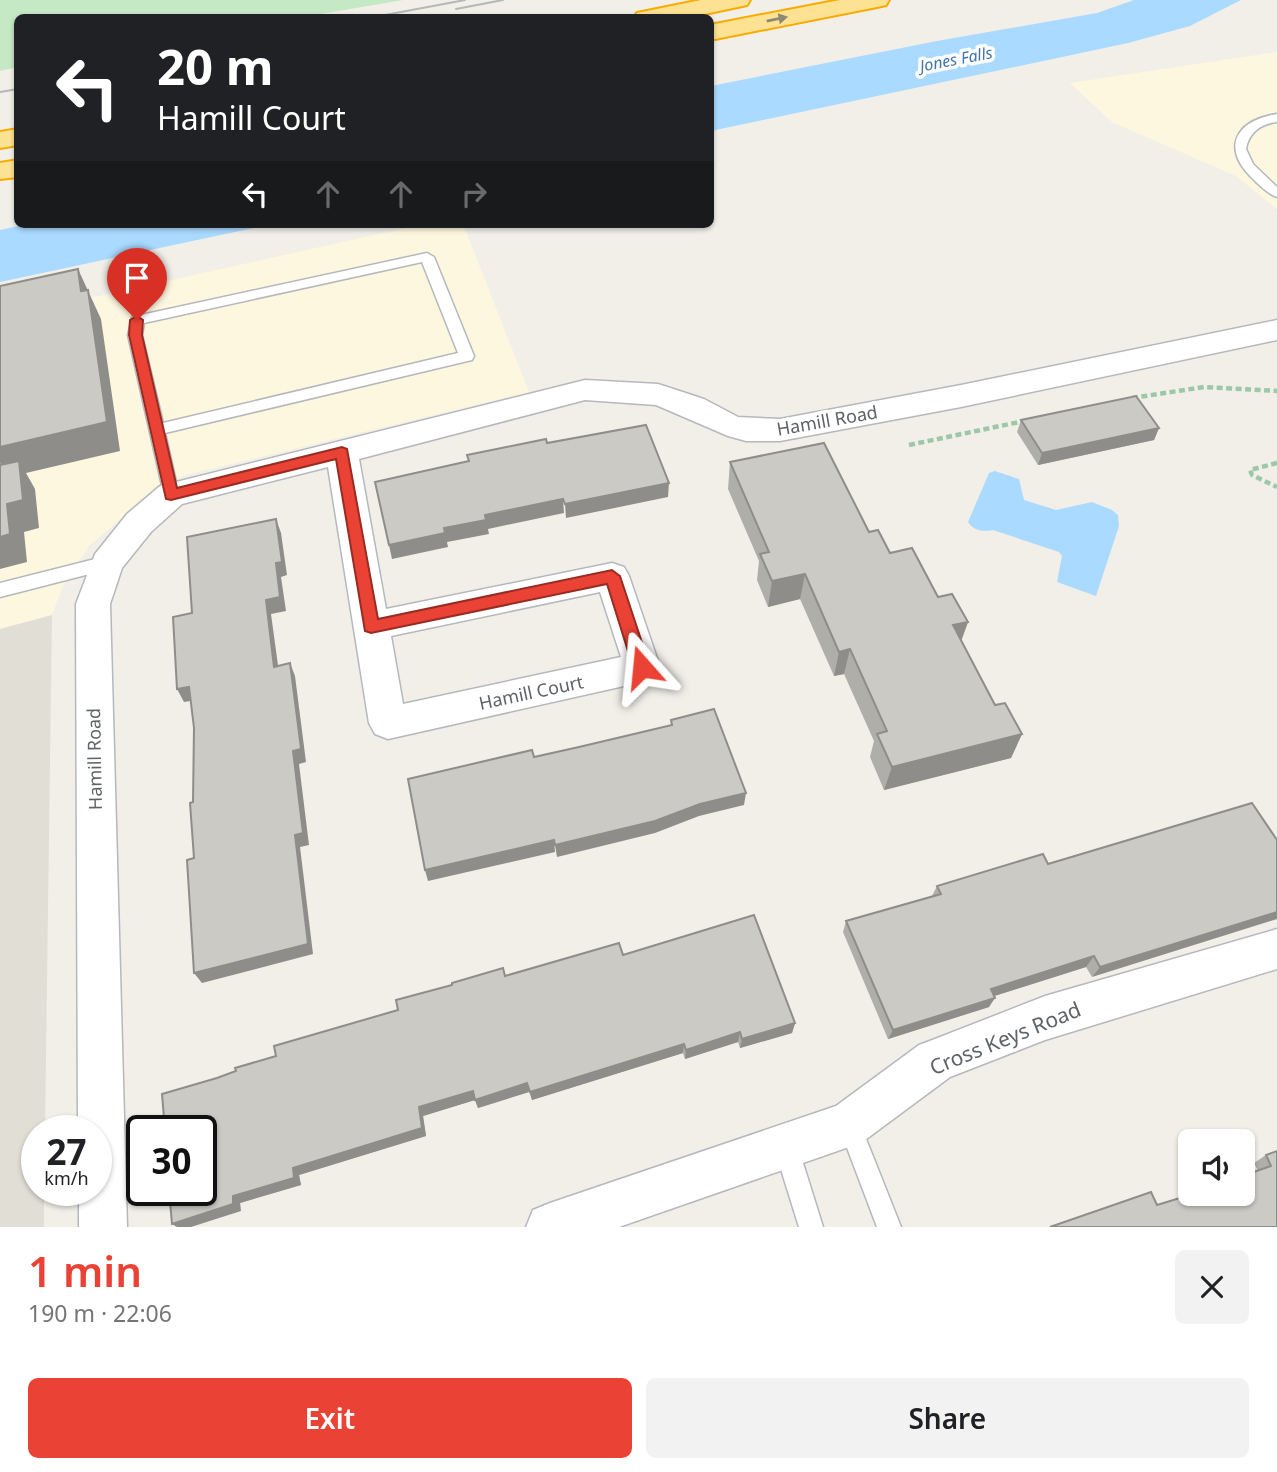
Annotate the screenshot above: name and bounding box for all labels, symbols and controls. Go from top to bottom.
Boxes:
one-way arrow [767,14,789,25]
text: 20 m [157,33,274,99]
water label: Jones Falls [915,41,994,77]
icon: left [42,42,133,133]
text: Hamill Court [157,96,346,139]
icon: left [236,175,274,213]
icon: ahead [309,175,347,213]
icon: ahead [382,175,420,213]
icon: right [455,175,493,213]
pin [107,248,167,320]
icon: arrive [118,259,156,297]
street label: Hamill Road [775,399,879,441]
position arrow [605,630,679,704]
street label: Hamill Court [477,669,586,715]
street label: Hamill Road [81,708,107,810]
street label: Cross Keys Road [925,995,1085,1081]
speed limit sign: 30 [126,1115,217,1206]
text: 27 [46,1128,87,1175]
map controls [1178,1129,1255,1206]
button: sound [1178,1129,1255,1206]
text: km/h [44,1166,89,1190]
text: 1 min [28,1242,142,1299]
button: close [1175,1250,1249,1324]
text: 190 m · 22:06 [28,1297,172,1329]
button: Exit [28,1378,632,1458]
button: Share [646,1378,1249,1458]

